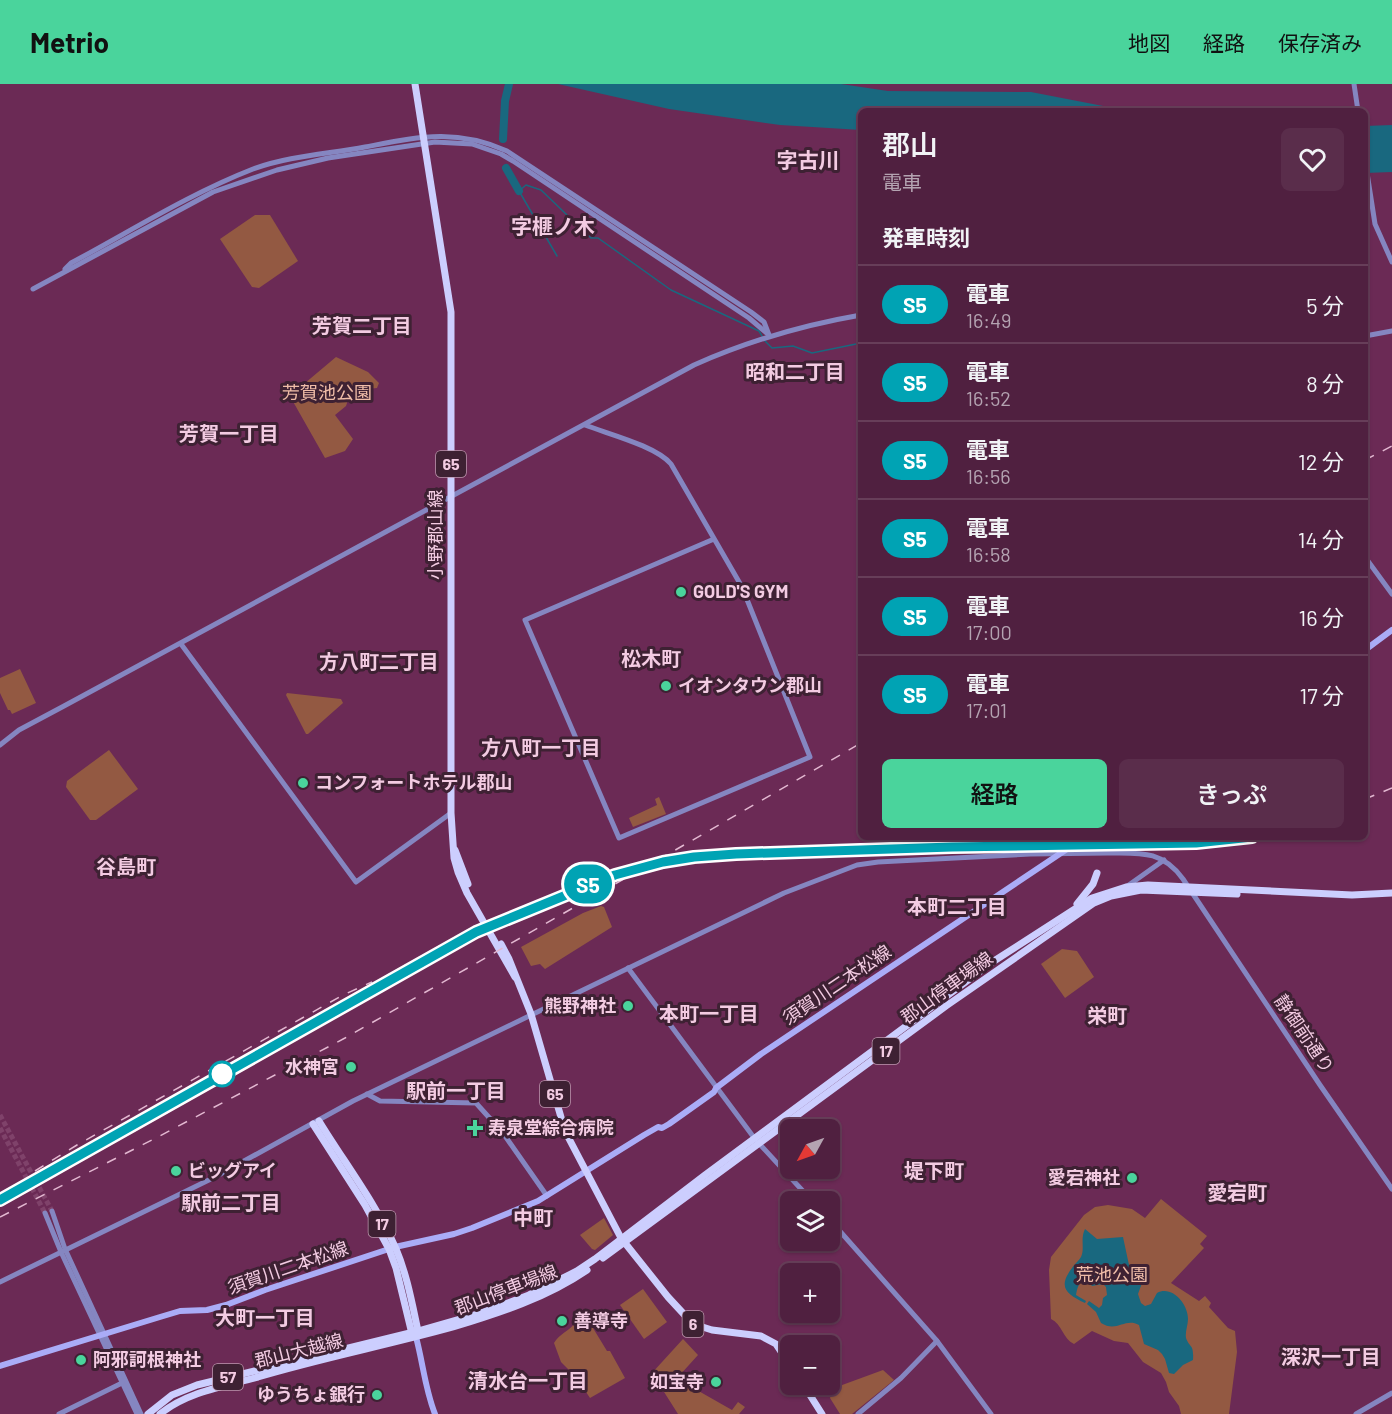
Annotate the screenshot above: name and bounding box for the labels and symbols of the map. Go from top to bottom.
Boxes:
district label: 字古川 [777,147,840,172]
district label: 字榧ノ木 [511,213,595,238]
district label: 芳賀二丁目 [312,313,412,337]
district label: 昭和二丁目 [745,359,845,383]
park label: 芳賀池公園 [282,381,372,403]
district label: 芳賀一丁目 [179,421,279,445]
road number: 65 [436,451,466,477]
street label: 小野郡山線 [424,490,446,580]
place label: GOLD'S GYM [693,580,788,602]
marker: GOLD'S GYM [674,585,688,599]
district label: 松木町 [621,646,681,670]
district label: 方八町二丁目 [319,649,439,673]
place label: イオンタウン郡山 [678,674,822,696]
marker: イオンタウン郡山 [659,679,673,693]
district label: 方八町一丁目 [481,735,601,759]
place label: コンフォートホテル郡山 [315,771,512,793]
marker: コンフォートホテル郡山 [296,776,310,790]
district label: 谷島町 [96,854,156,878]
line badge: S5 [561,864,615,904]
district label: 本町二丁目 [907,894,1007,918]
street label: 須賀川二本松線 [778,940,895,1029]
street label: 郡山停車場線 [896,947,997,1028]
street label: 静御前通り [1271,990,1339,1077]
place label: 熊野神社 [544,994,616,1016]
marker: 熊野神社 [621,999,635,1013]
district label: 本町一丁目 [659,1001,759,1025]
district label: 栄町 [1087,1003,1127,1027]
road number: 17 [872,1038,900,1064]
place label: 水神宮 [285,1055,339,1077]
marker: 水神宮 [344,1060,358,1074]
unlabelled marker [209,1061,235,1087]
district label: 駅前一丁目 [406,1078,506,1102]
road number: 65 [540,1081,570,1107]
place label: 寿泉堂綜合病院 [488,1116,614,1138]
marker: 寿泉堂綜合病院 [466,1119,484,1137]
north arrow [780,1119,840,1179]
district label: 堤下町 [904,1158,964,1182]
place label: ビッグアイ [188,1159,277,1181]
marker: ビッグアイ [169,1164,183,1178]
place label: 愛宕神社 [1048,1166,1120,1188]
marker: 愛宕神社 [1125,1171,1139,1185]
district label: 愛宕町 [1207,1180,1267,1204]
district label: 駅前二丁目 [181,1190,281,1214]
district label: 中町 [513,1205,553,1229]
road number: 17 [368,1211,395,1237]
street label: 須賀川二本松線 [225,1236,351,1298]
street label: 郡山停車場線 [451,1259,560,1319]
park label: 荒池公園 [1076,1263,1148,1285]
district label: 大町一丁目 [215,1305,315,1329]
place label: 善導寺 [574,1309,628,1331]
road number: 6 [682,1311,704,1337]
marker: 善導寺 [555,1314,569,1328]
street label: 郡山大越線 [252,1328,345,1372]
district label: 深沢一丁目 [1281,1344,1381,1368]
place label: 阿邪訶根神社 [93,1348,201,1370]
marker: 阿邪訶根神社 [74,1353,88,1367]
road number: 57 [213,1364,243,1390]
district label: 清水台一丁目 [468,1368,588,1392]
place label: 如宝寺 [650,1370,704,1392]
marker: 如宝寺 [709,1375,723,1389]
place label: ゆうちょ銀行 [257,1383,365,1405]
marker: ゆうちょ銀行 [370,1388,384,1402]

